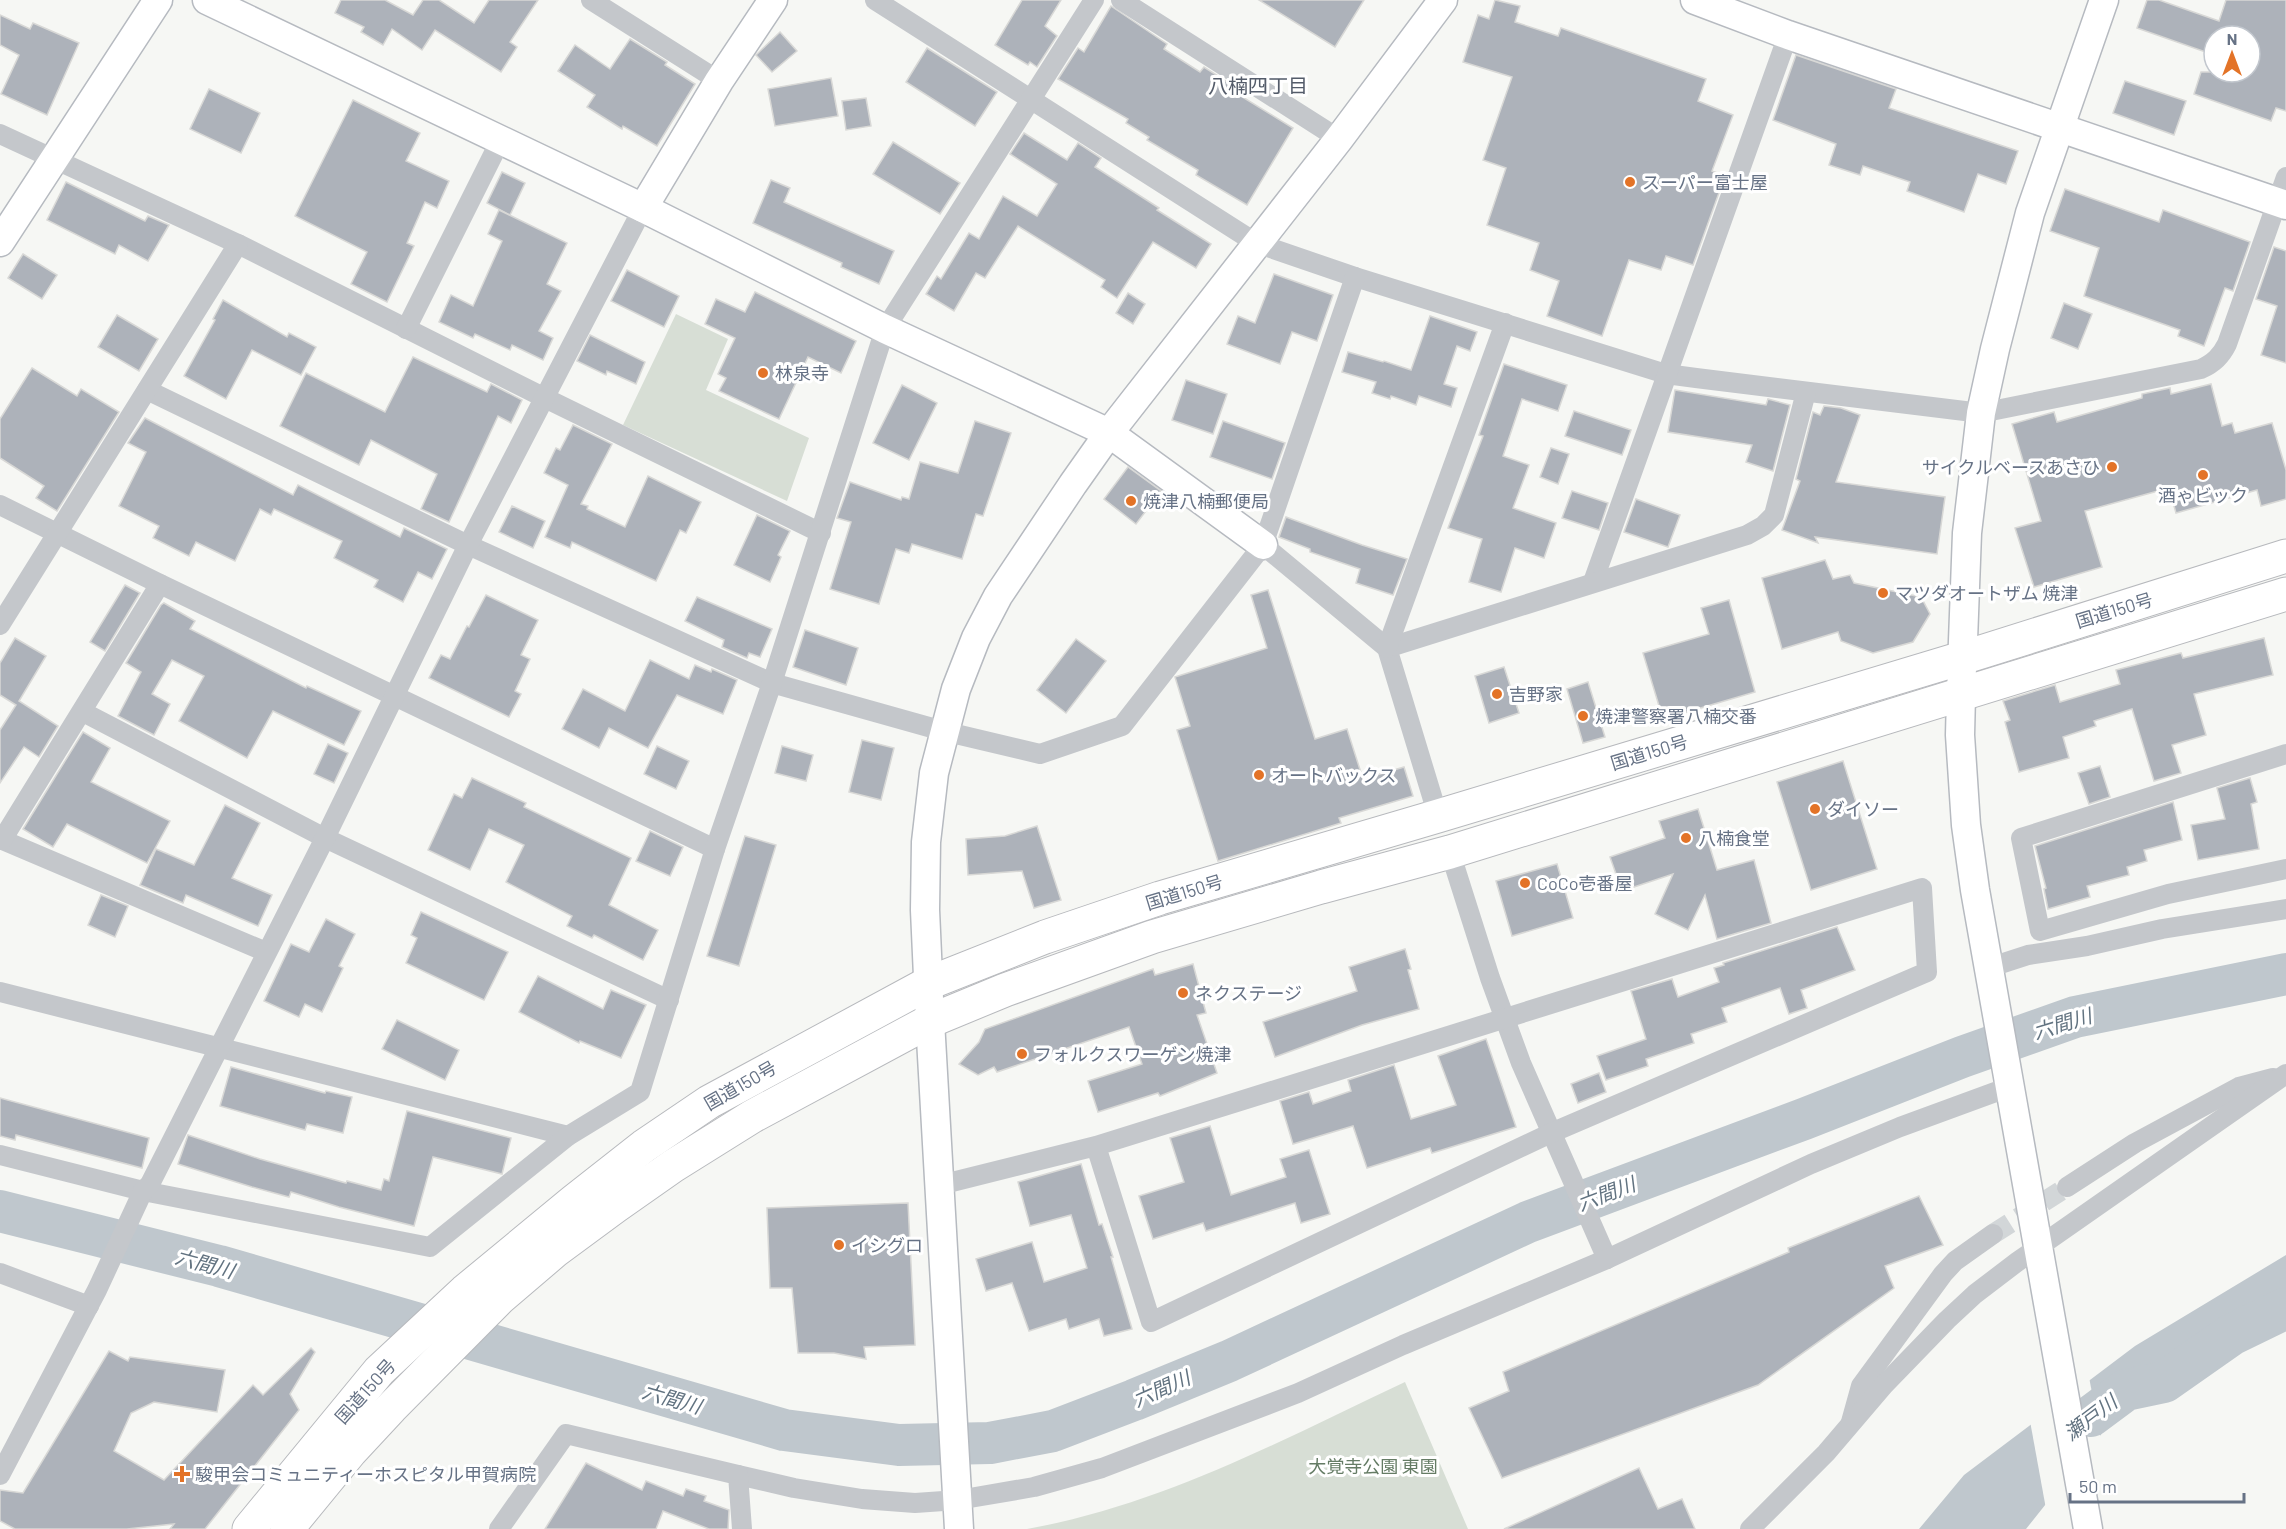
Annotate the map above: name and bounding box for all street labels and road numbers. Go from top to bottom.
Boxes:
street label: 国道150号 [2073,588,2155,632]
street label: 国道150号 [1608,730,1690,774]
street label: 国道150号 [1143,870,1225,914]
street label: 国道150号 [700,1056,780,1114]
street label: 国道150号 [330,1354,400,1428]

